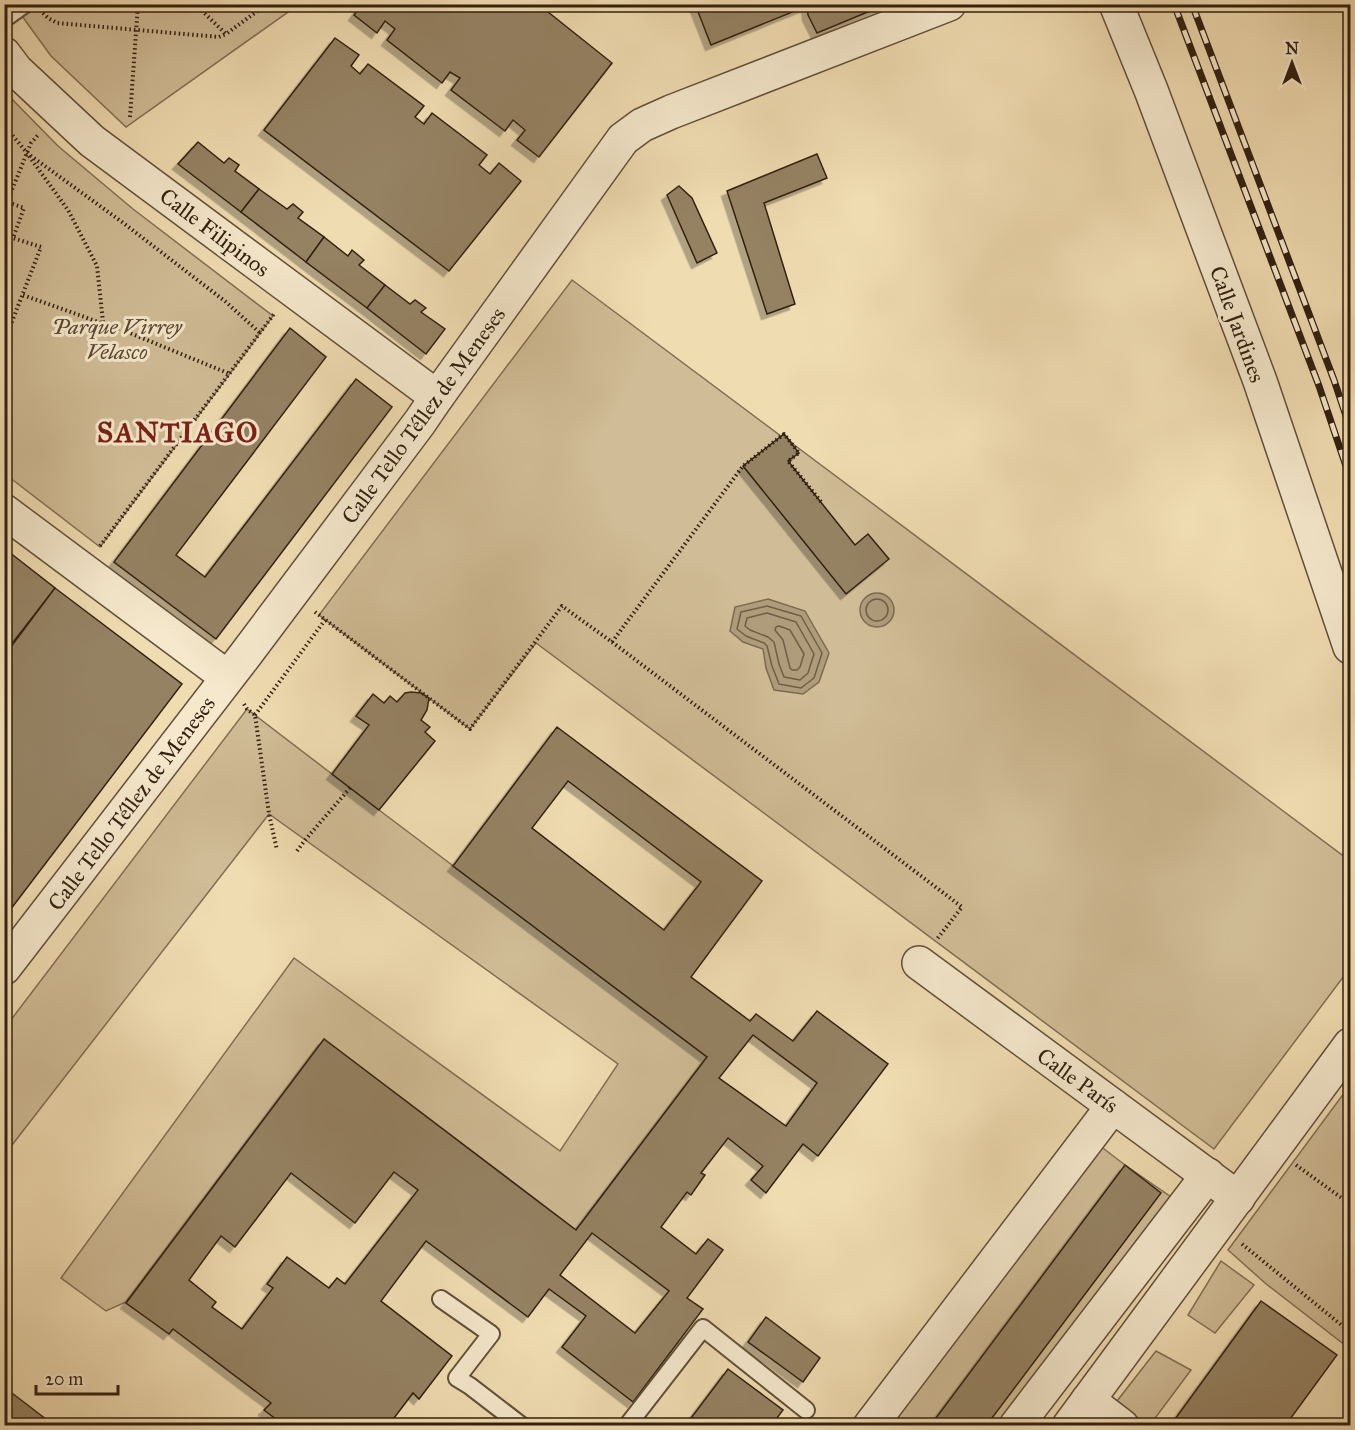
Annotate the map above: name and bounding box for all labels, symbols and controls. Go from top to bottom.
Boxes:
north arrow [1262,33,1322,93]
text: N [1285,39,1299,58]
street label: Calle Filipinos [154,182,275,283]
street label: Calle Jardines [1204,262,1271,386]
street label: Calle Tello Téllez de Meneses [336,302,511,529]
park label: Parque Virrey Velasco [52,313,183,365]
district label: SANTIAGO [97,415,259,450]
street label: Calle Tello Téllez de Meneses [42,691,221,916]
street label: Calle París [1032,1042,1124,1119]
scale bar [36,1358,118,1396]
text: 20 m [45,1368,83,1390]

